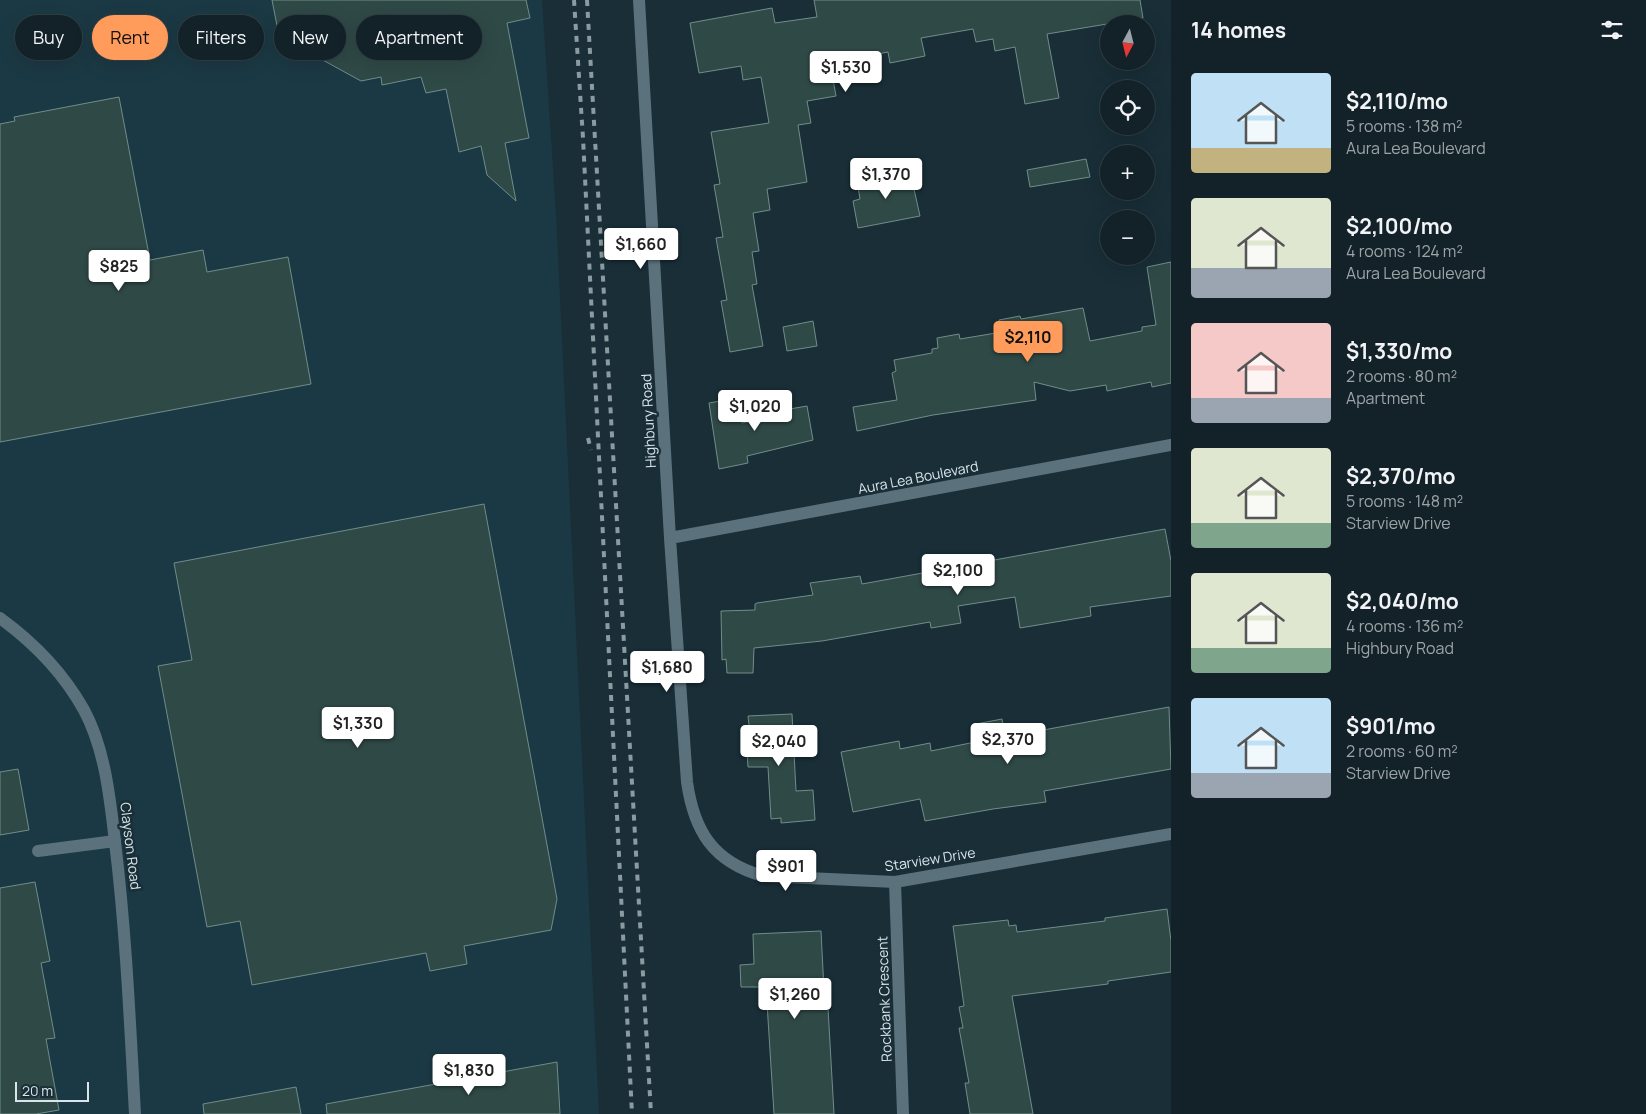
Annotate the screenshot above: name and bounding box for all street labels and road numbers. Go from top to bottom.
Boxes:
street label: Highbury Road [636,373,660,469]
street label: Aura Lea Boulevard [856,456,980,498]
street label: Clayson Road [116,801,146,891]
street label: Starview Drive [883,842,977,876]
street label: Rockbank Crescent [872,935,896,1062]

